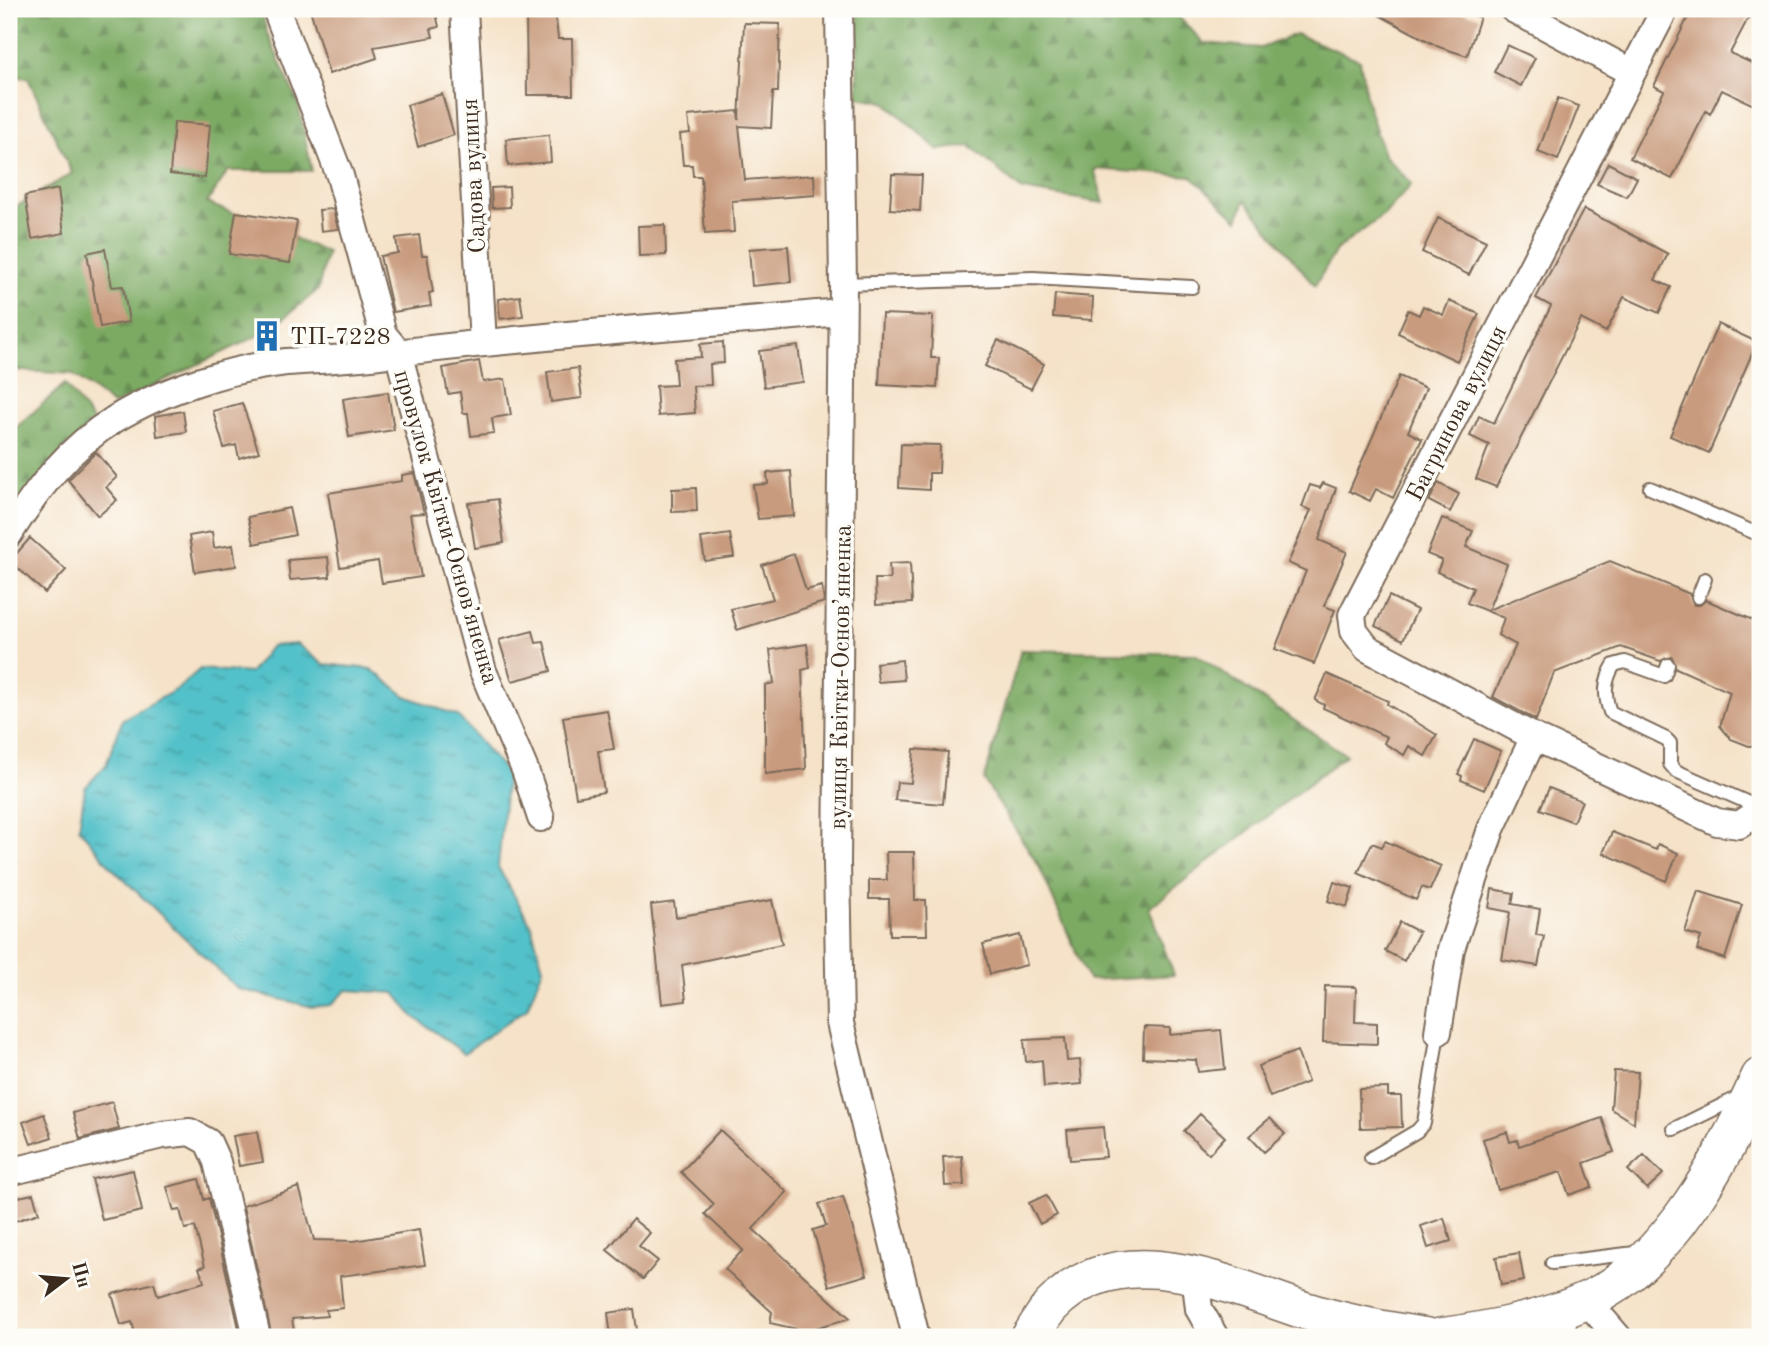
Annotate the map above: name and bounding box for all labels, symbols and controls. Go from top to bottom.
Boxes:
street label: Садова вулиця [459,98,491,254]
building icon: ТП-7228 [250,319,284,353]
street label: Багринова вулиця [1403,322,1512,505]
place label: ТП-7228 [290,326,391,350]
street label: провулок Квітки-Основʼяненка [389,367,502,688]
street label: вулиця Квітки-Основ’яненка [827,524,857,830]
north arrow [32,1244,102,1314]
text: Пн [67,1260,93,1290]

